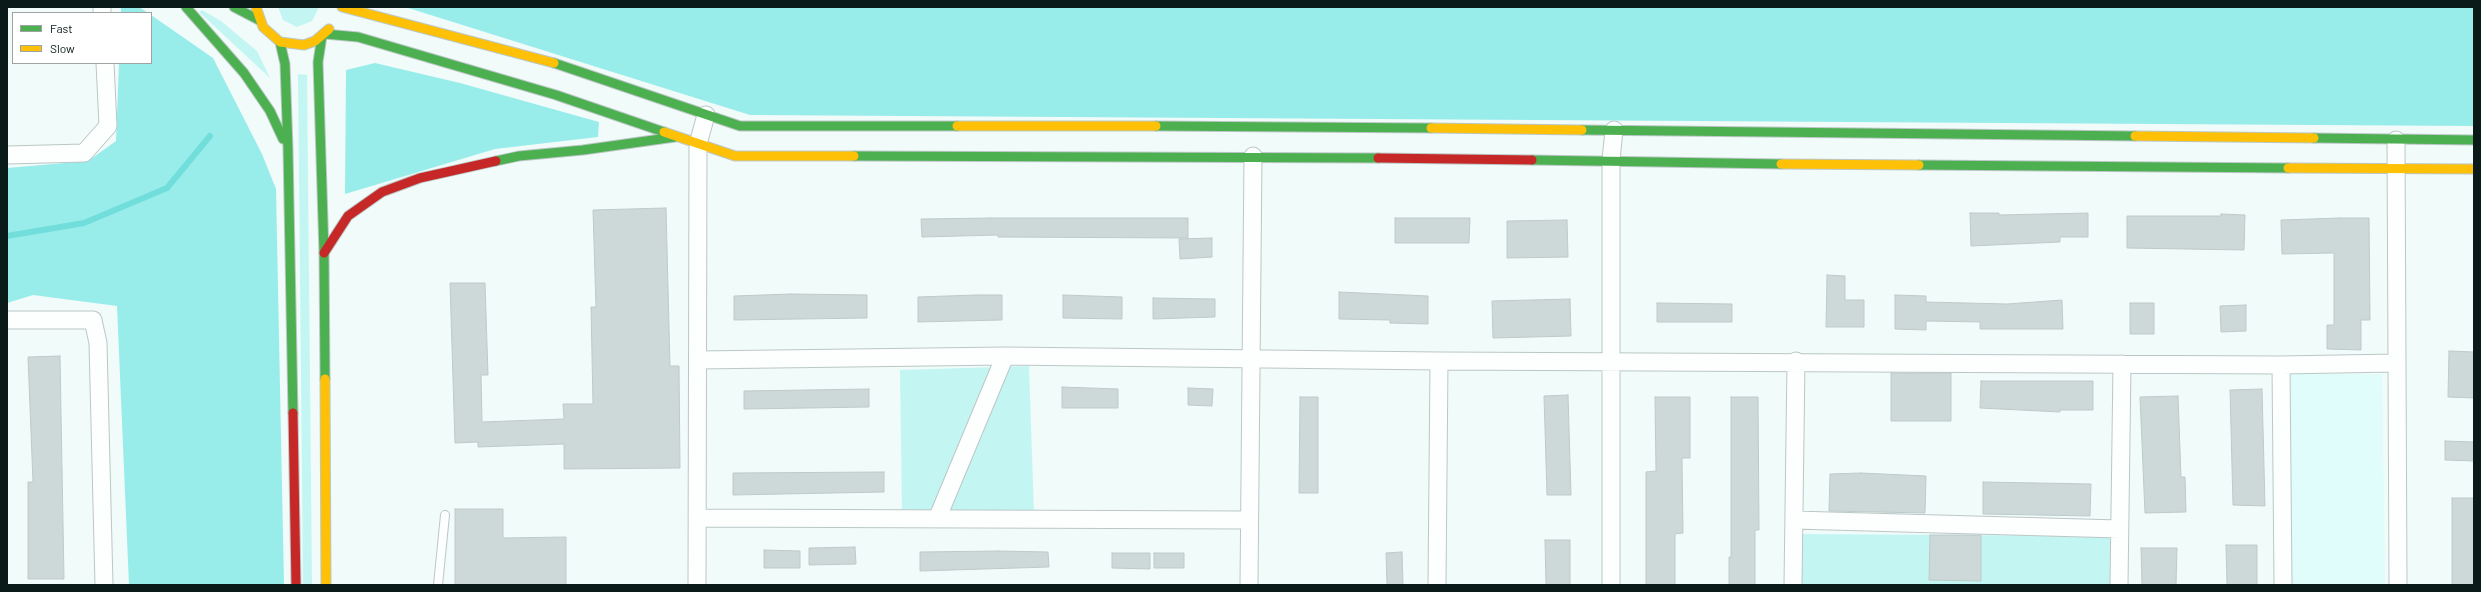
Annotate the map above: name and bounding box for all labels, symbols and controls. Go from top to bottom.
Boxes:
legend [12,12,152,64]
text: Fast [50,21,73,35]
text: Slow [50,41,75,55]

